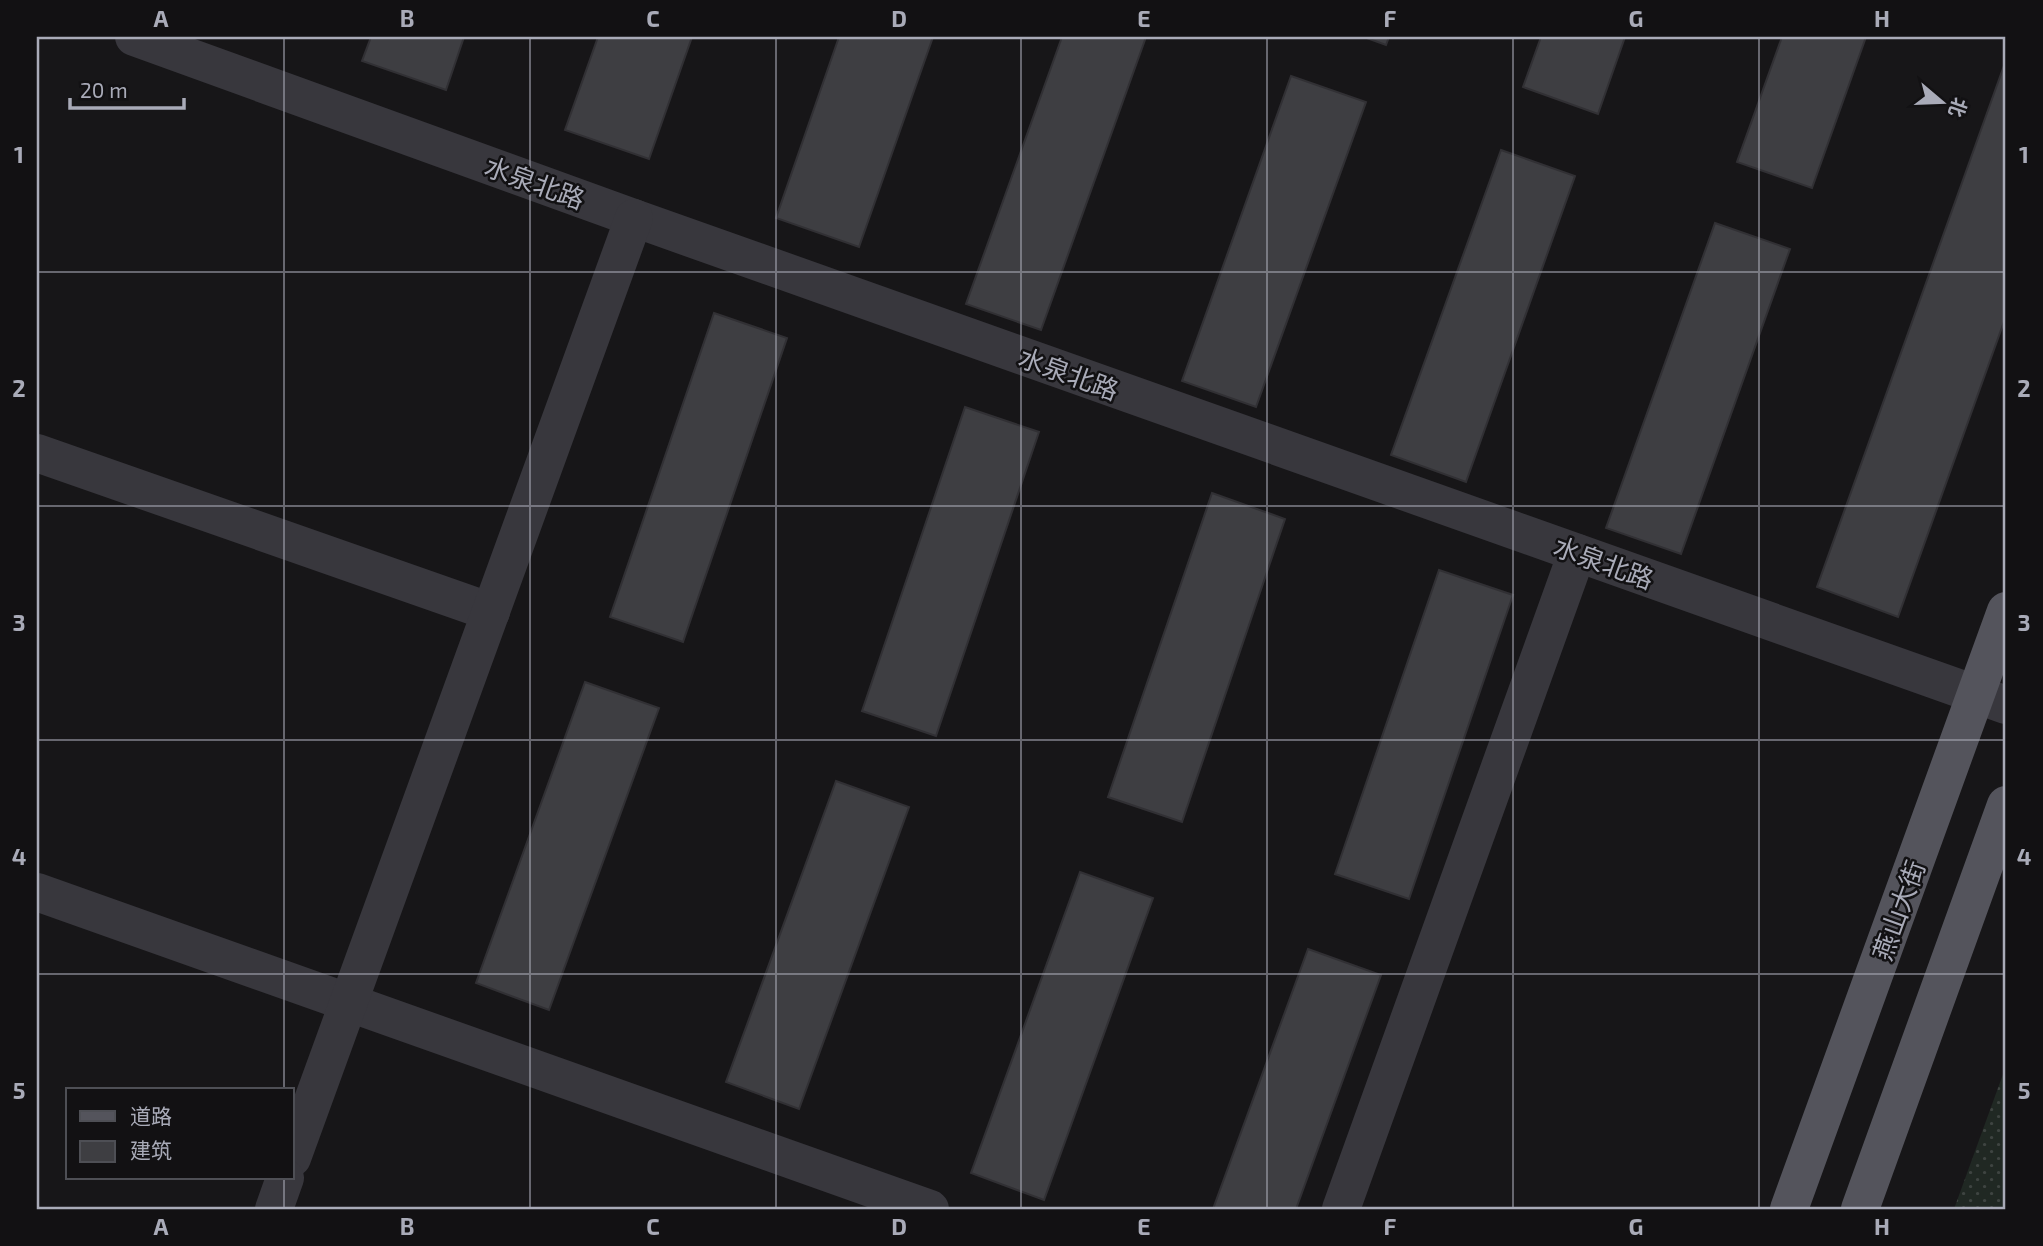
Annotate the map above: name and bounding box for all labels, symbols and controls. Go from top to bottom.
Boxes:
text: A [153,4,169,32]
text: B [400,4,414,32]
text: C [646,4,660,32]
text: D [891,4,907,32]
text: E [1137,4,1151,32]
text: F [1384,4,1397,32]
text: G [1629,4,1643,32]
text: H [1874,4,1890,32]
scale bar [70,66,184,110]
north arrow [1906,66,1976,136]
text: 20 m [80,77,128,102]
text: 北 [1945,95,1973,120]
text: 1 [14,140,24,168]
text: 1 [2019,140,2029,168]
street label: 水泉北路 [481,150,589,214]
street label: 水泉北路 [1015,341,1123,405]
text: 2 [12,374,26,402]
text: 2 [2017,374,2031,402]
street label: 水泉北路 [1550,530,1658,594]
text: 3 [12,608,26,636]
text: 3 [2017,608,2031,636]
text: 4 [12,842,26,870]
text: 4 [2017,842,2031,870]
street label: 燕山大街 [1866,856,1930,964]
text: 5 [13,1076,25,1104]
text: 5 [2018,1076,2030,1104]
legend [66,1088,294,1180]
text: 道路 [130,1103,172,1128]
text: 建筑 [130,1137,172,1162]
text: A [153,1212,169,1240]
text: B [400,1212,414,1240]
text: C [646,1212,660,1240]
text: D [891,1212,907,1240]
text: E [1137,1212,1151,1240]
text: F [1384,1212,1397,1240]
text: G [1629,1212,1643,1240]
text: H [1874,1212,1890,1240]

